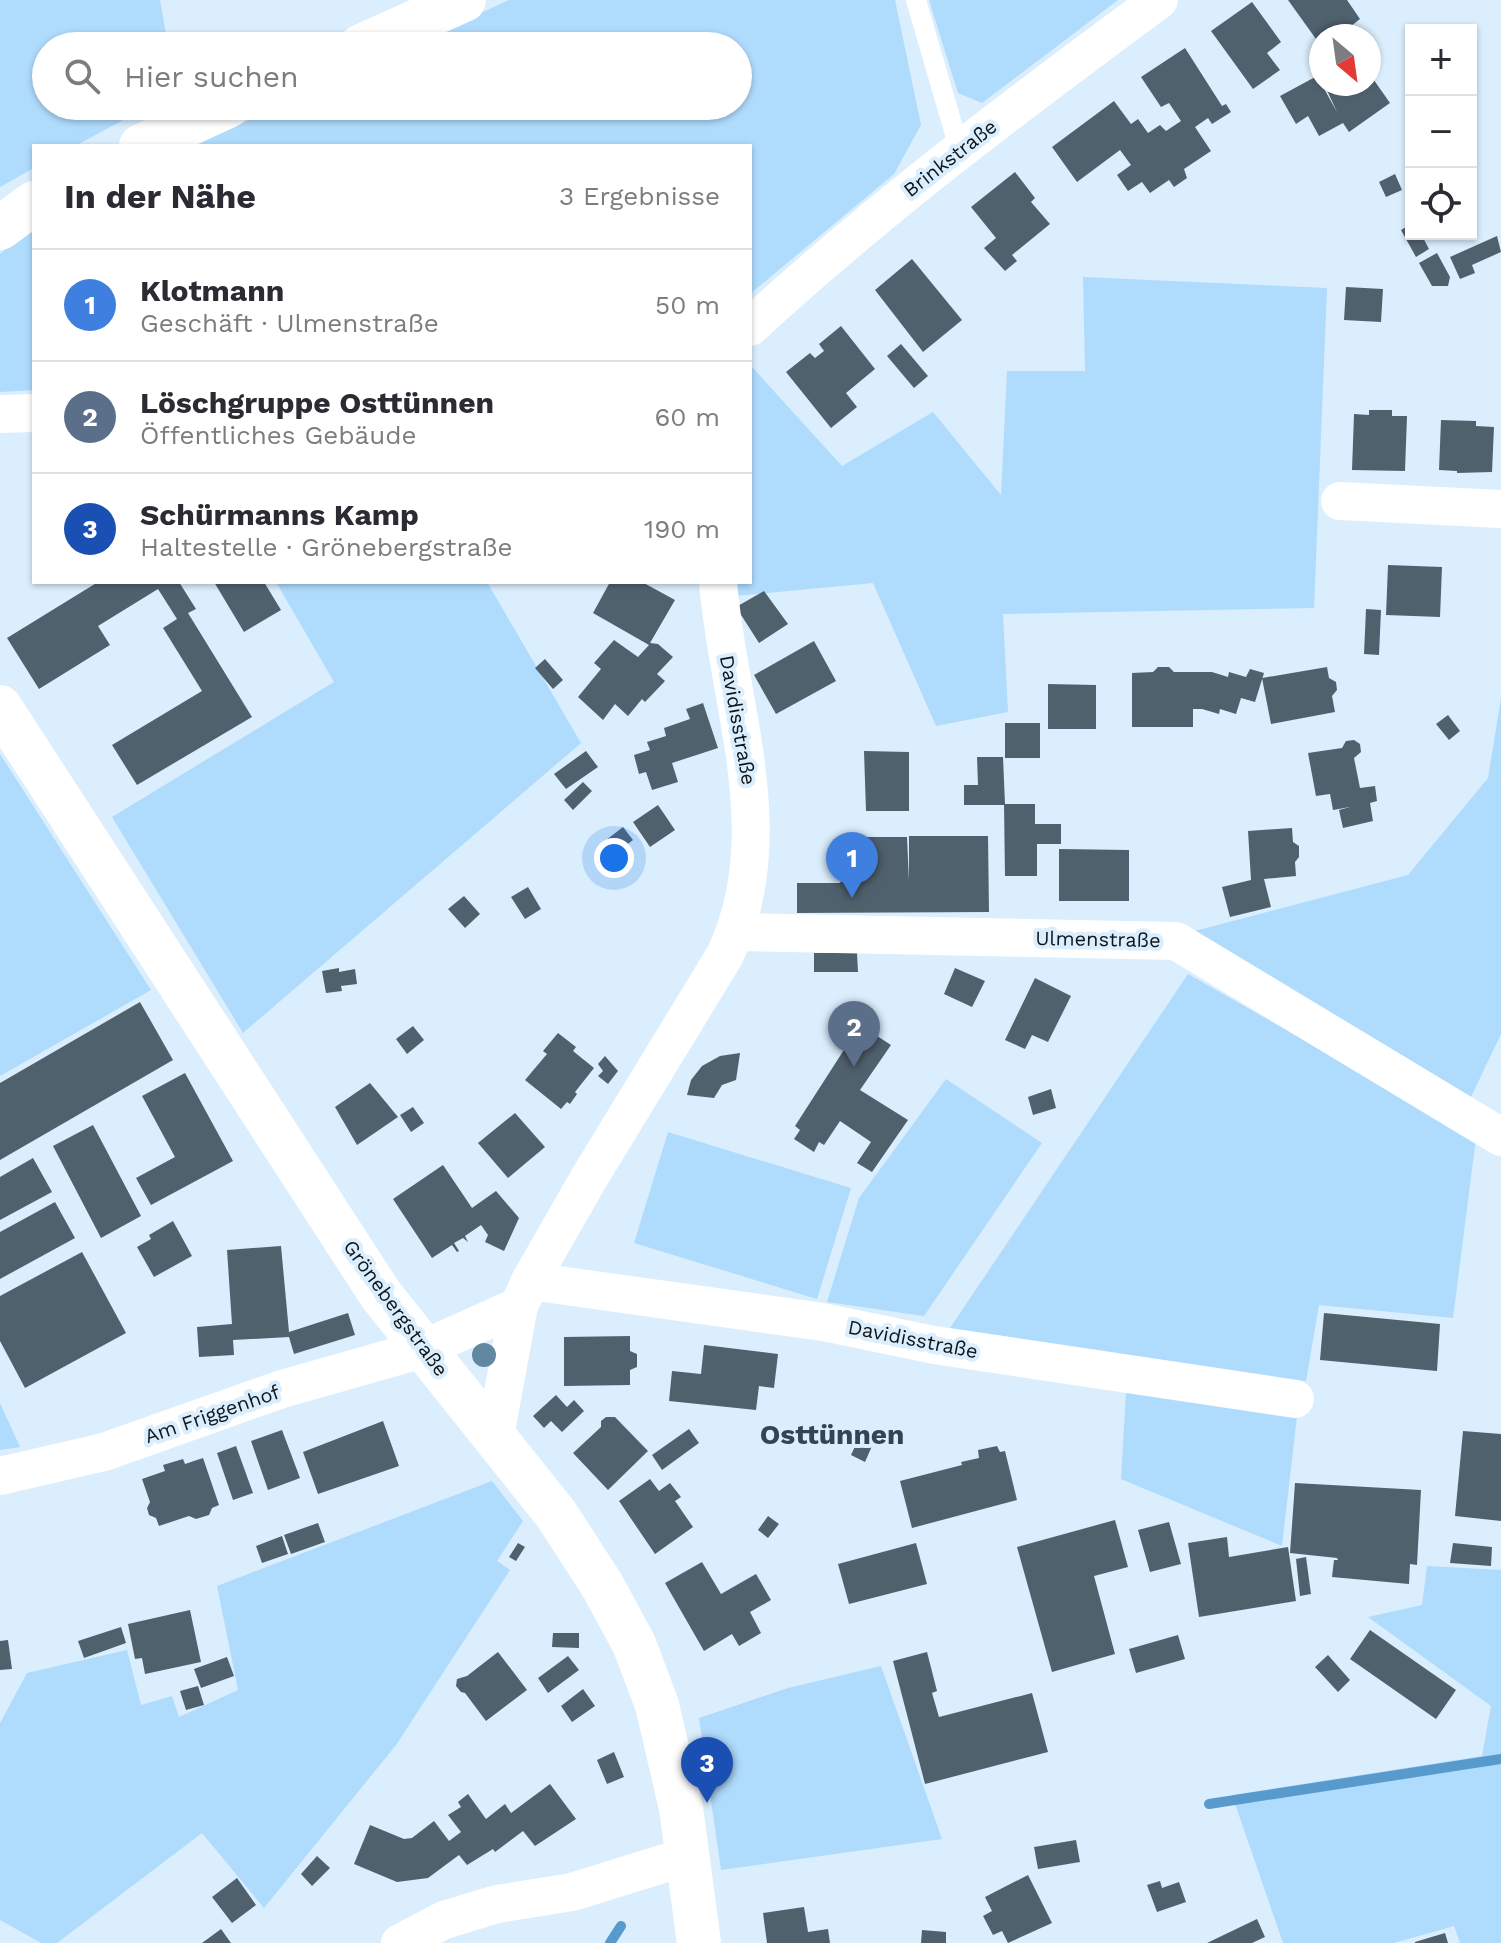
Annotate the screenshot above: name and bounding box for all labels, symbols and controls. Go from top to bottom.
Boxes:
north arrow [1309,24,1381,96]
map controls [1405,24,1477,240]
button: + [1405,24,1477,96]
search box [32,32,752,120]
icon: search [60,54,104,98]
text: Hier suchen [124,59,299,94]
button: − [1405,96,1477,168]
street label: Brinkstraße [898,114,1002,202]
button: locate [1405,168,1477,240]
text: In der Nähe [64,176,256,216]
text: 3 Ergebnisse [559,181,720,211]
text: Klotmann [140,273,284,308]
text: 1 [84,290,96,320]
text: 50 m [655,290,720,320]
text: Geschäft · Ulmenstraße [140,308,439,338]
text: Löschgruppe Osttünnen [140,385,494,420]
text: 2 [82,402,98,432]
text: 60 m [654,402,720,432]
text: Öffentliches Gebäude [140,420,417,450]
text: Schürmanns Kamp [140,497,419,532]
text: 3 [82,514,98,544]
text: 190 m [644,514,720,544]
text: Haltestelle · Grönebergstraße [140,532,513,562]
street label: Davidisstraße [715,653,761,787]
pin: 1 [826,832,878,898]
your location [594,838,634,878]
street label: Ulmenstraße [1035,926,1161,952]
pin: 2 [828,1001,880,1067]
street label: Grönebergstraße [338,1235,454,1381]
street label: Davidisstraße [846,1315,980,1363]
street label: Am Friggenhof [141,1380,283,1448]
district label: Osttünnen [760,1418,904,1451]
pin: 3 [681,1737,733,1803]

